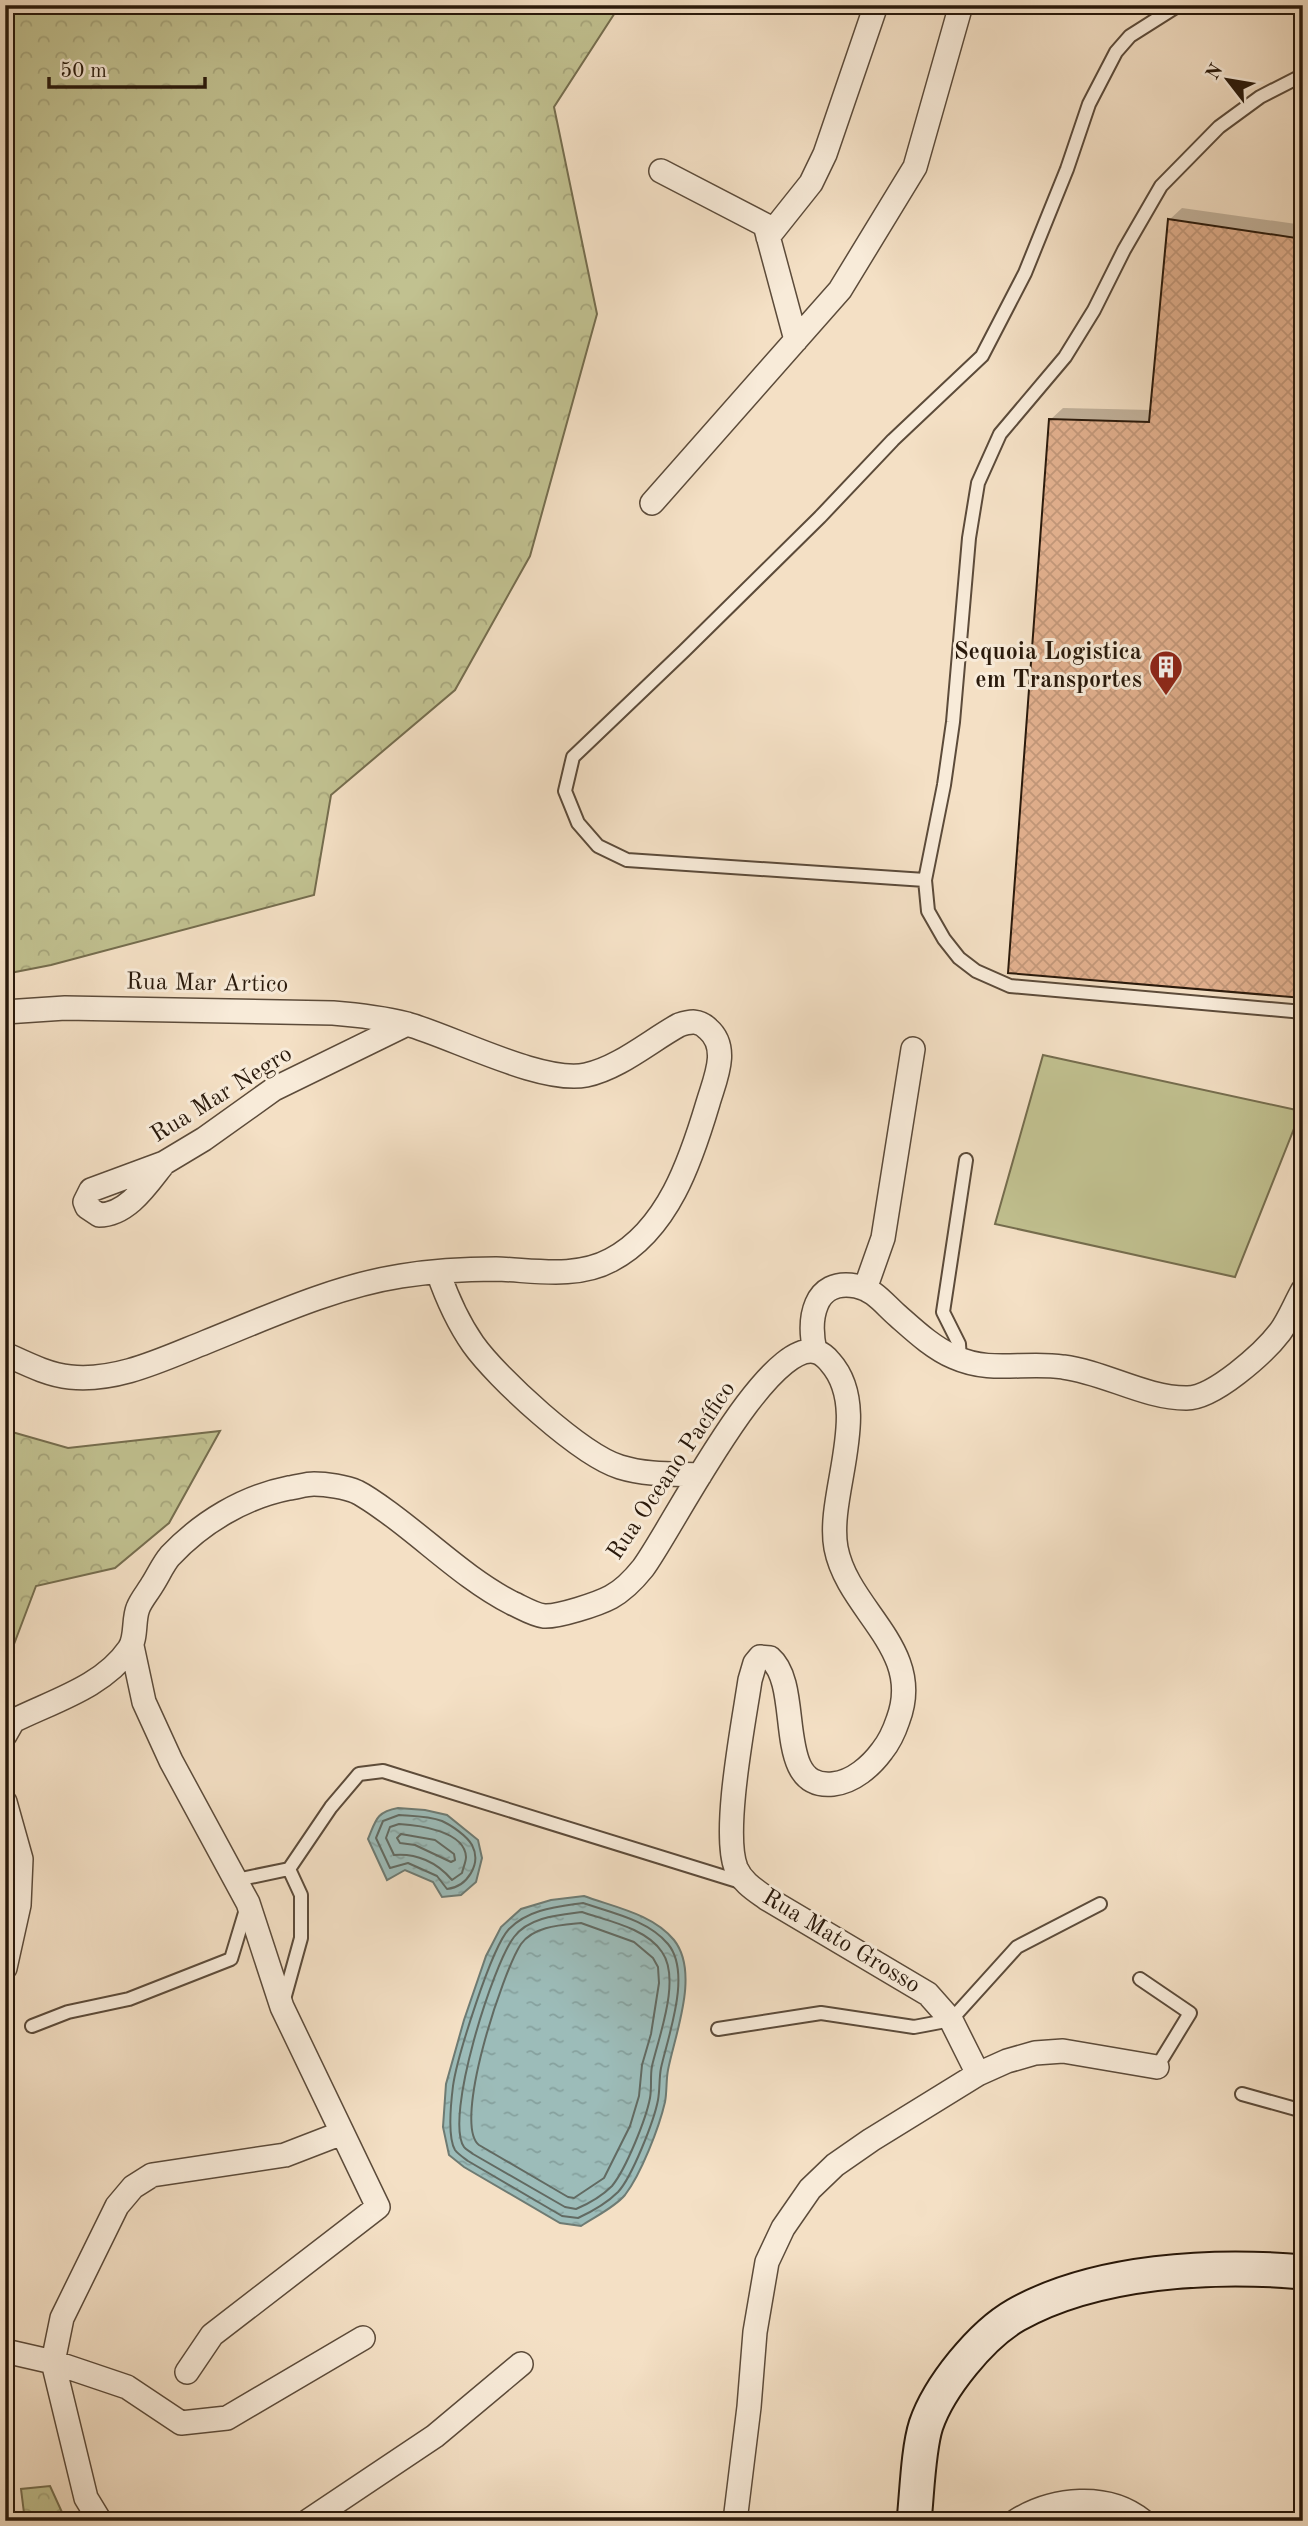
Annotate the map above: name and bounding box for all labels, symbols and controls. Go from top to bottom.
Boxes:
scale bar [49,46,205,90]
north arrow [1192,46,1262,116]
text: 50 m [60,61,107,82]
text: N [1204,61,1228,84]
place label: Sequoia Logistica em Transportes [954,641,1142,693]
building icon: Sequoia Logistica em Transportes [1147,648,1185,697]
street label: Rua Mar Artico [126,971,288,997]
street label: Rua Mar Negro [147,1042,297,1148]
street label: Rua Oceano Pacífico [603,1377,741,1565]
street label: Rua Mato Grosso [758,1886,924,1998]

